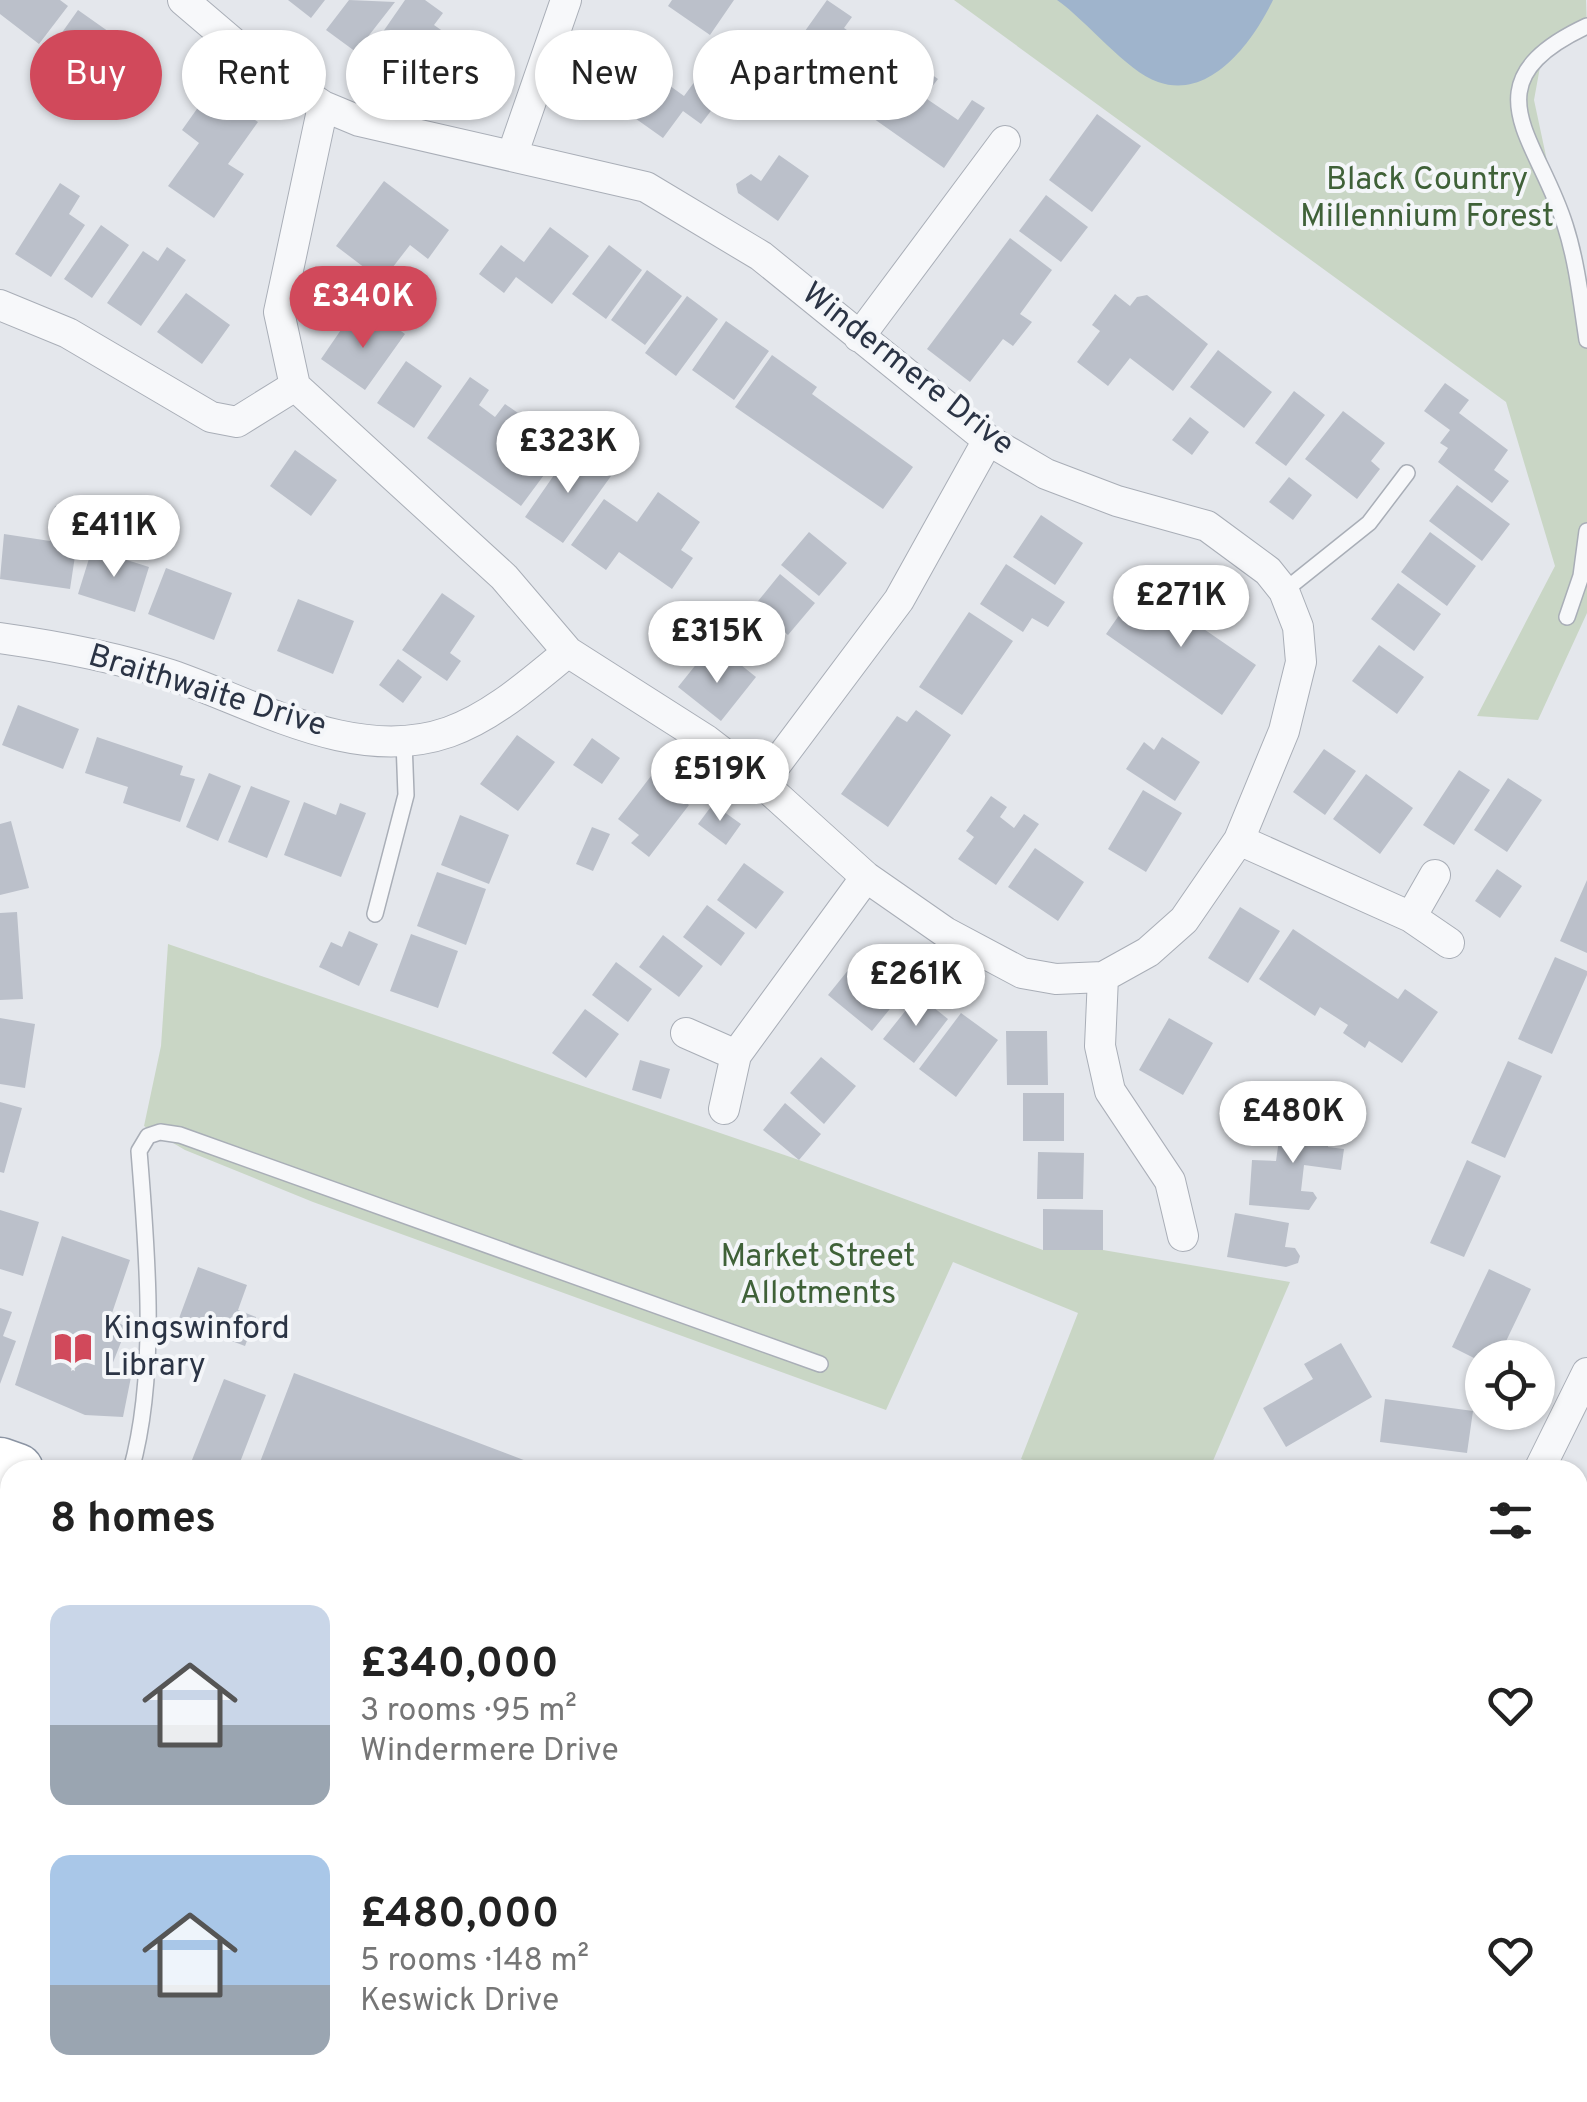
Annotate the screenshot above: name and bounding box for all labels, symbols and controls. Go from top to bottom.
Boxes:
chip: Buy [30,30,162,120]
chip: Rent [182,30,326,120]
chip: Filters [346,30,515,120]
chip: New [535,30,673,120]
chip: Apartment [693,30,934,120]
park label: Black Country Millennium Forest [1300,161,1554,238]
pin: £340K [293,266,433,351]
street label: Windermere Drive [793,275,1021,465]
text: £340K [312,278,414,318]
pin: £323K [498,411,638,496]
text: £323K [518,423,618,463]
pin: £411K [44,495,184,580]
text: £411K [70,507,158,547]
pin: £271K [1111,565,1251,650]
text: £271K [1135,577,1227,617]
pin: £315K [647,601,787,686]
text: £315K [670,613,764,653]
street label: Braithwaite Drive [83,637,331,747]
pin: £519K [650,739,790,824]
text: £519K [673,751,767,791]
pin: £261K [846,944,986,1029]
text: £261K [869,956,963,996]
pin: £480K [1223,1081,1363,1166]
text: £480K [1241,1093,1345,1133]
park label: Market Street Allotments [721,1238,915,1315]
place label: Kingswinford Library [103,1310,290,1387]
library icon: Kingswinford Library [52,1327,94,1369]
map controls [1465,1340,1555,1430]
button: locate [1465,1340,1555,1430]
icon: filters [1483,1493,1538,1548]
text: 8 homes [50,1494,216,1547]
text: £340,000 [360,1639,559,1692]
icon: home [130,1645,250,1765]
icon: heart [1483,1678,1538,1733]
text: 3 rooms · 95 m² [360,1692,577,1732]
text: Windermere Drive [360,1732,619,1772]
text: £480,000 [360,1889,559,1942]
icon: home [130,1895,250,2015]
icon: heart [1483,1928,1538,1983]
text: 5 rooms · 148 m² [360,1942,589,1982]
text: Keswick Drive [360,1982,559,2022]

